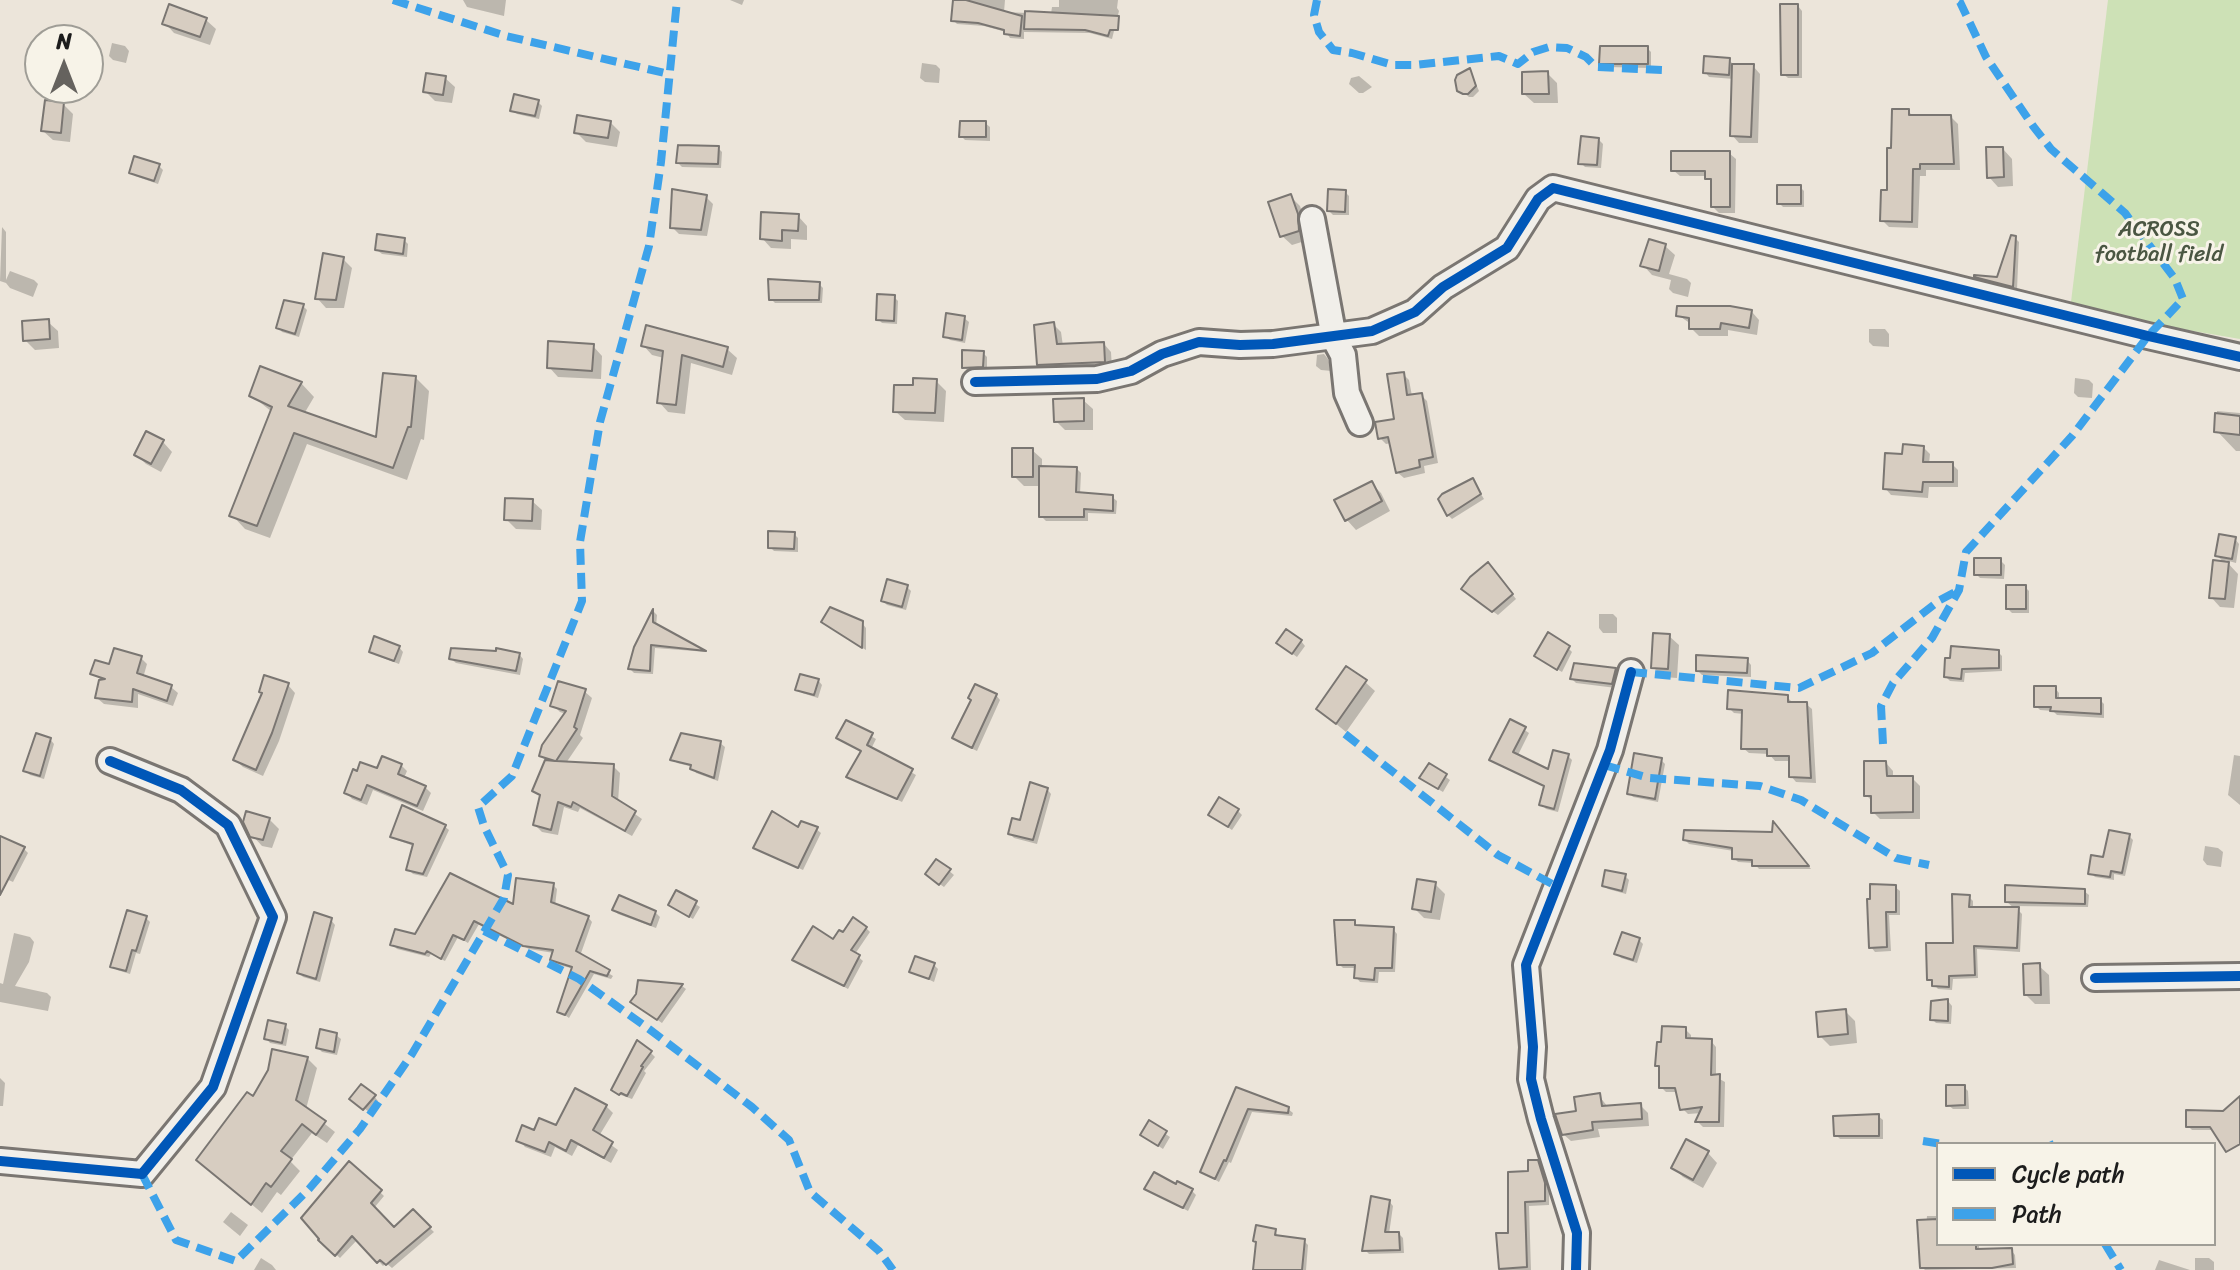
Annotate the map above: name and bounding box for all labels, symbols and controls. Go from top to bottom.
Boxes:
text: N [56,22,72,61]
north arrow [24,24,104,104]
park label: ACROSS football field [2095,217,2223,268]
legend [1936,1142,2216,1246]
text: Cycle path [2012,1153,2125,1195]
text: Path [2012,1193,2062,1235]

